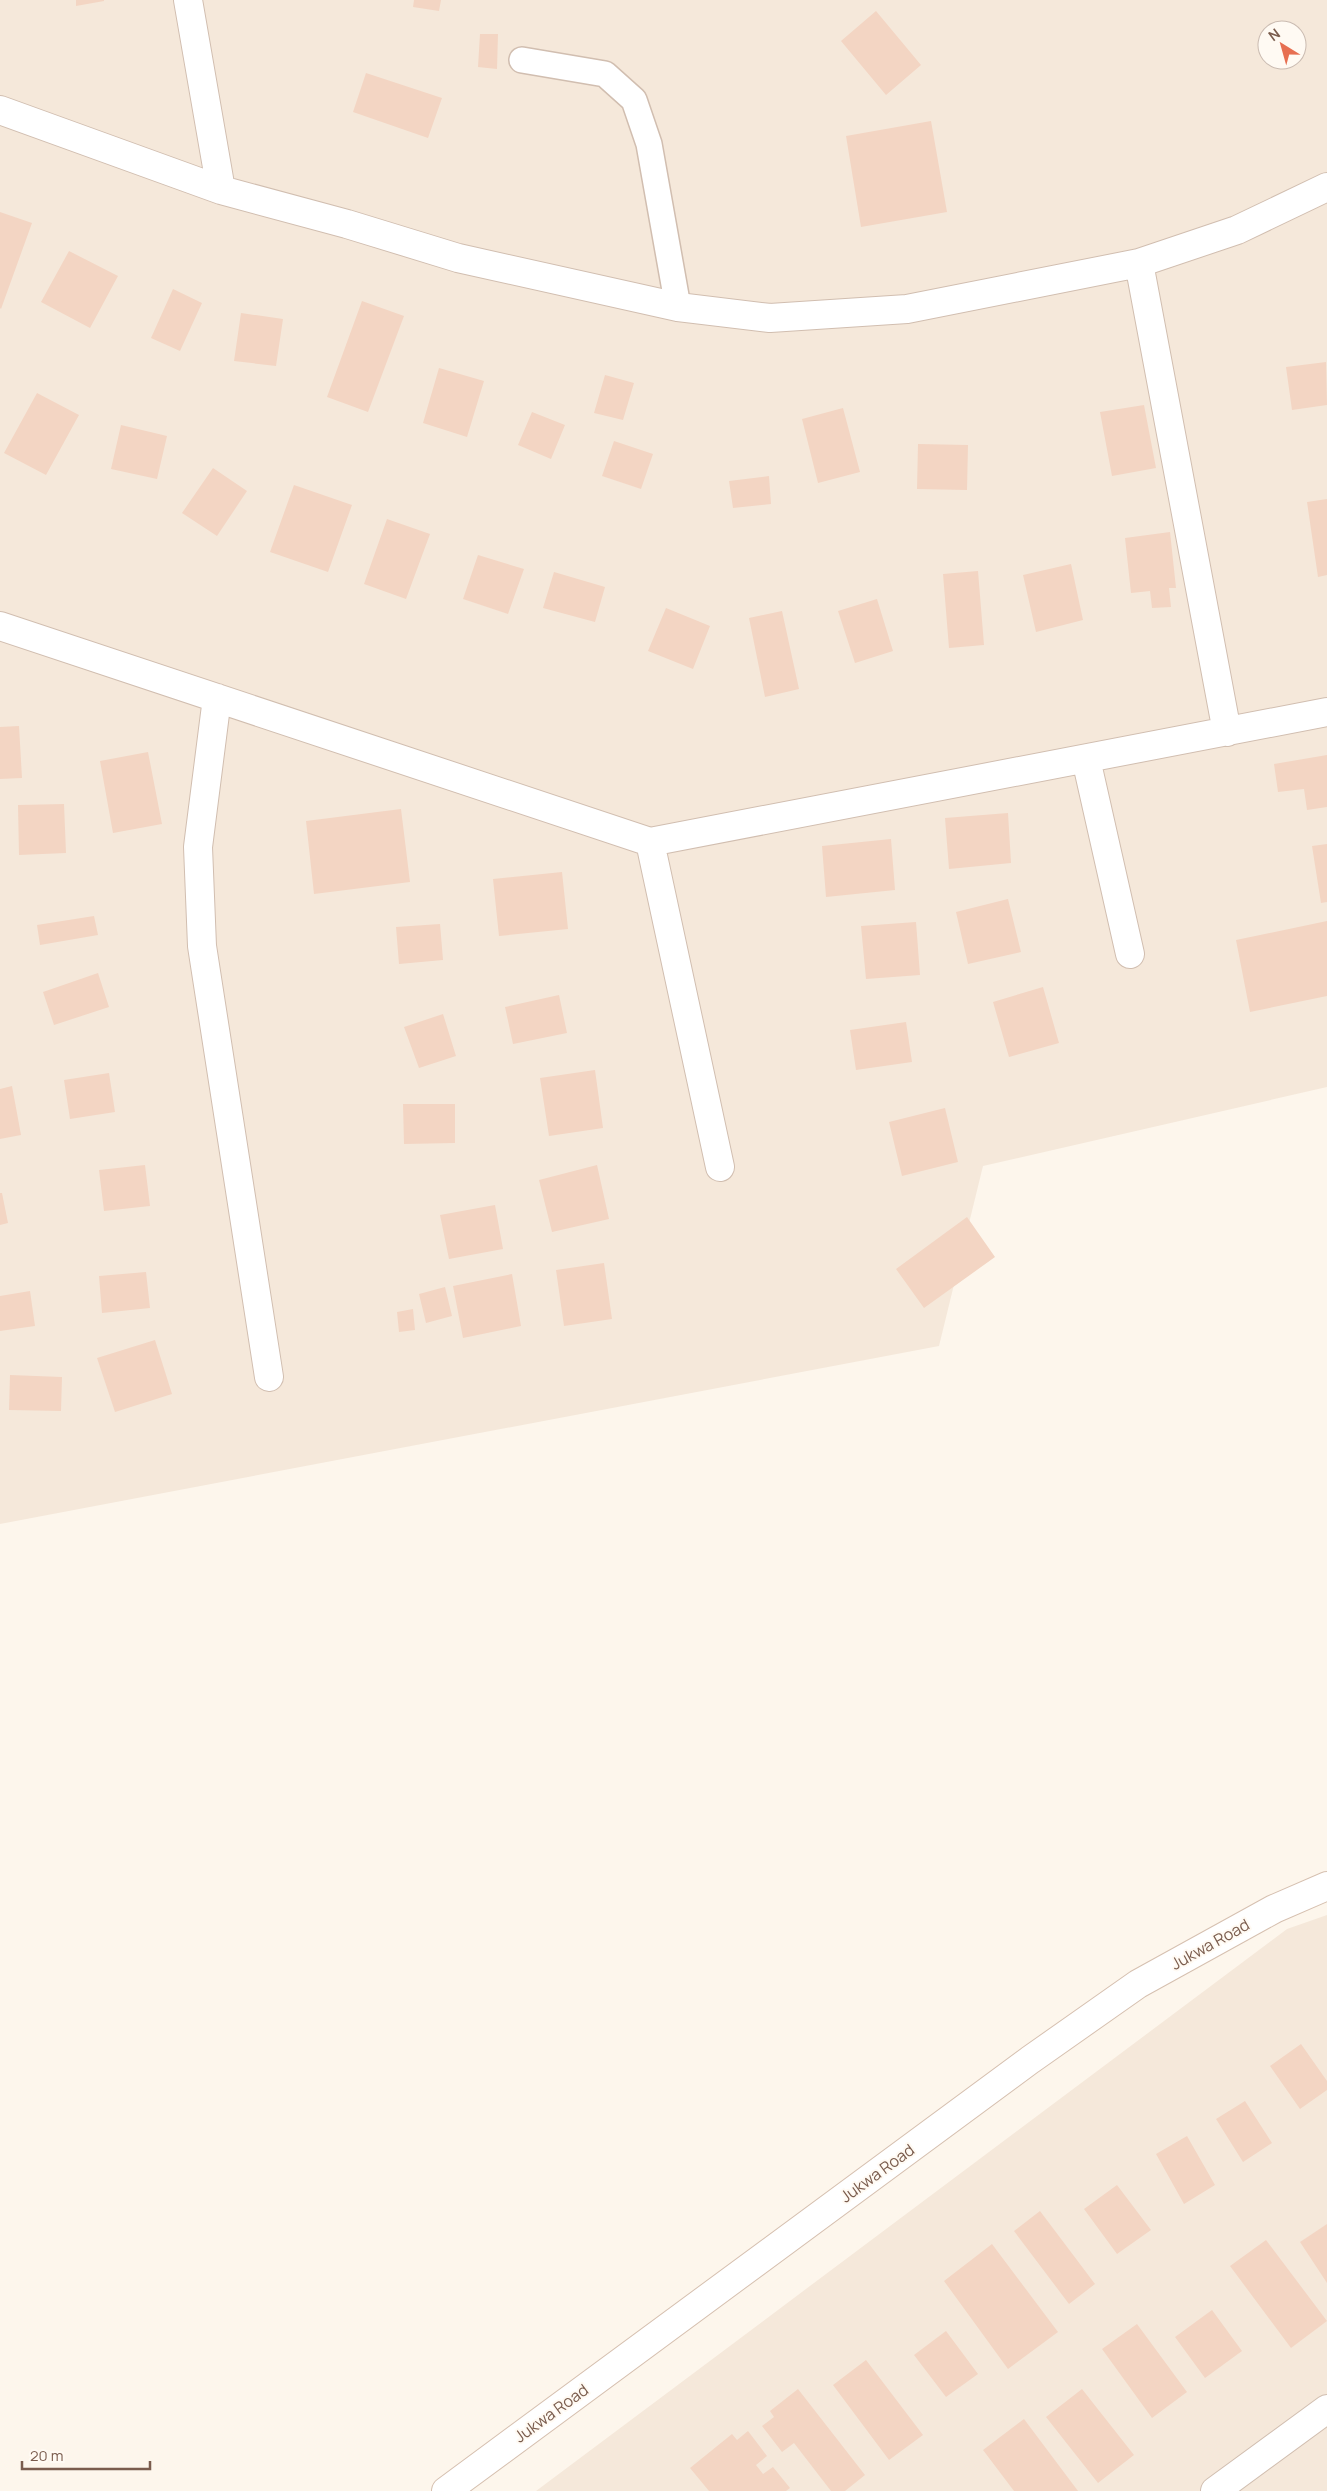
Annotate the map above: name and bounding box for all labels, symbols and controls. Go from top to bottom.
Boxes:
north arrow [1257,20,1307,70]
text: N [1264,24,1284,45]
street label: Jukwa Road [1167,1913,1253,1975]
street label: Jukwa Road [835,2139,919,2207]
street label: Jukwa Road [509,2379,593,2447]
scale bar [22,2438,150,2470]
text: 20 m [30,2445,63,2466]

